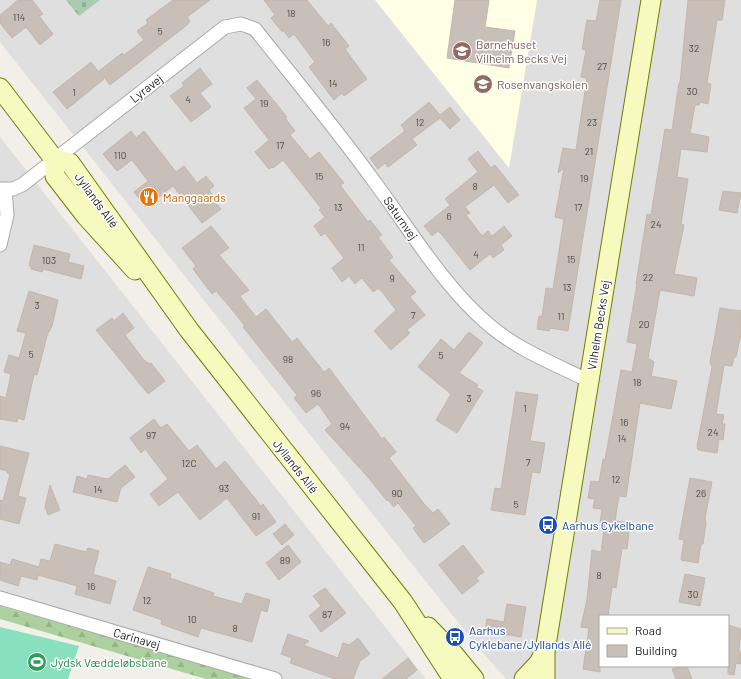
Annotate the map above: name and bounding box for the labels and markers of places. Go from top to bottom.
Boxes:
place label: Børnehuset Vilhelm Becks Vej [476,37,567,65]
school or university icon: Børnehuset Vilhelm Becks Vej [451,40,473,62]
school or university icon: Rosenvangskolen [472,73,494,95]
place label: Rosenvangskolen [497,77,588,91]
restaurant icon: Manggaards [138,186,160,208]
place label: Manggaards [163,190,226,204]
bus stop icon: Aarhus Cykelbane [537,514,559,536]
place label: Aarhus Cykelbane [562,518,654,532]
place label: Aarhus Cyklebane/Jyllands Allé [469,623,592,651]
bus stop icon: Aarhus Cyklebane/Jyllands Allé [444,626,466,648]
sports icon: Jydsk Væddeløbsbane [26,651,48,673]
place label: Jydsk Væddeløbsbane [51,655,167,669]

